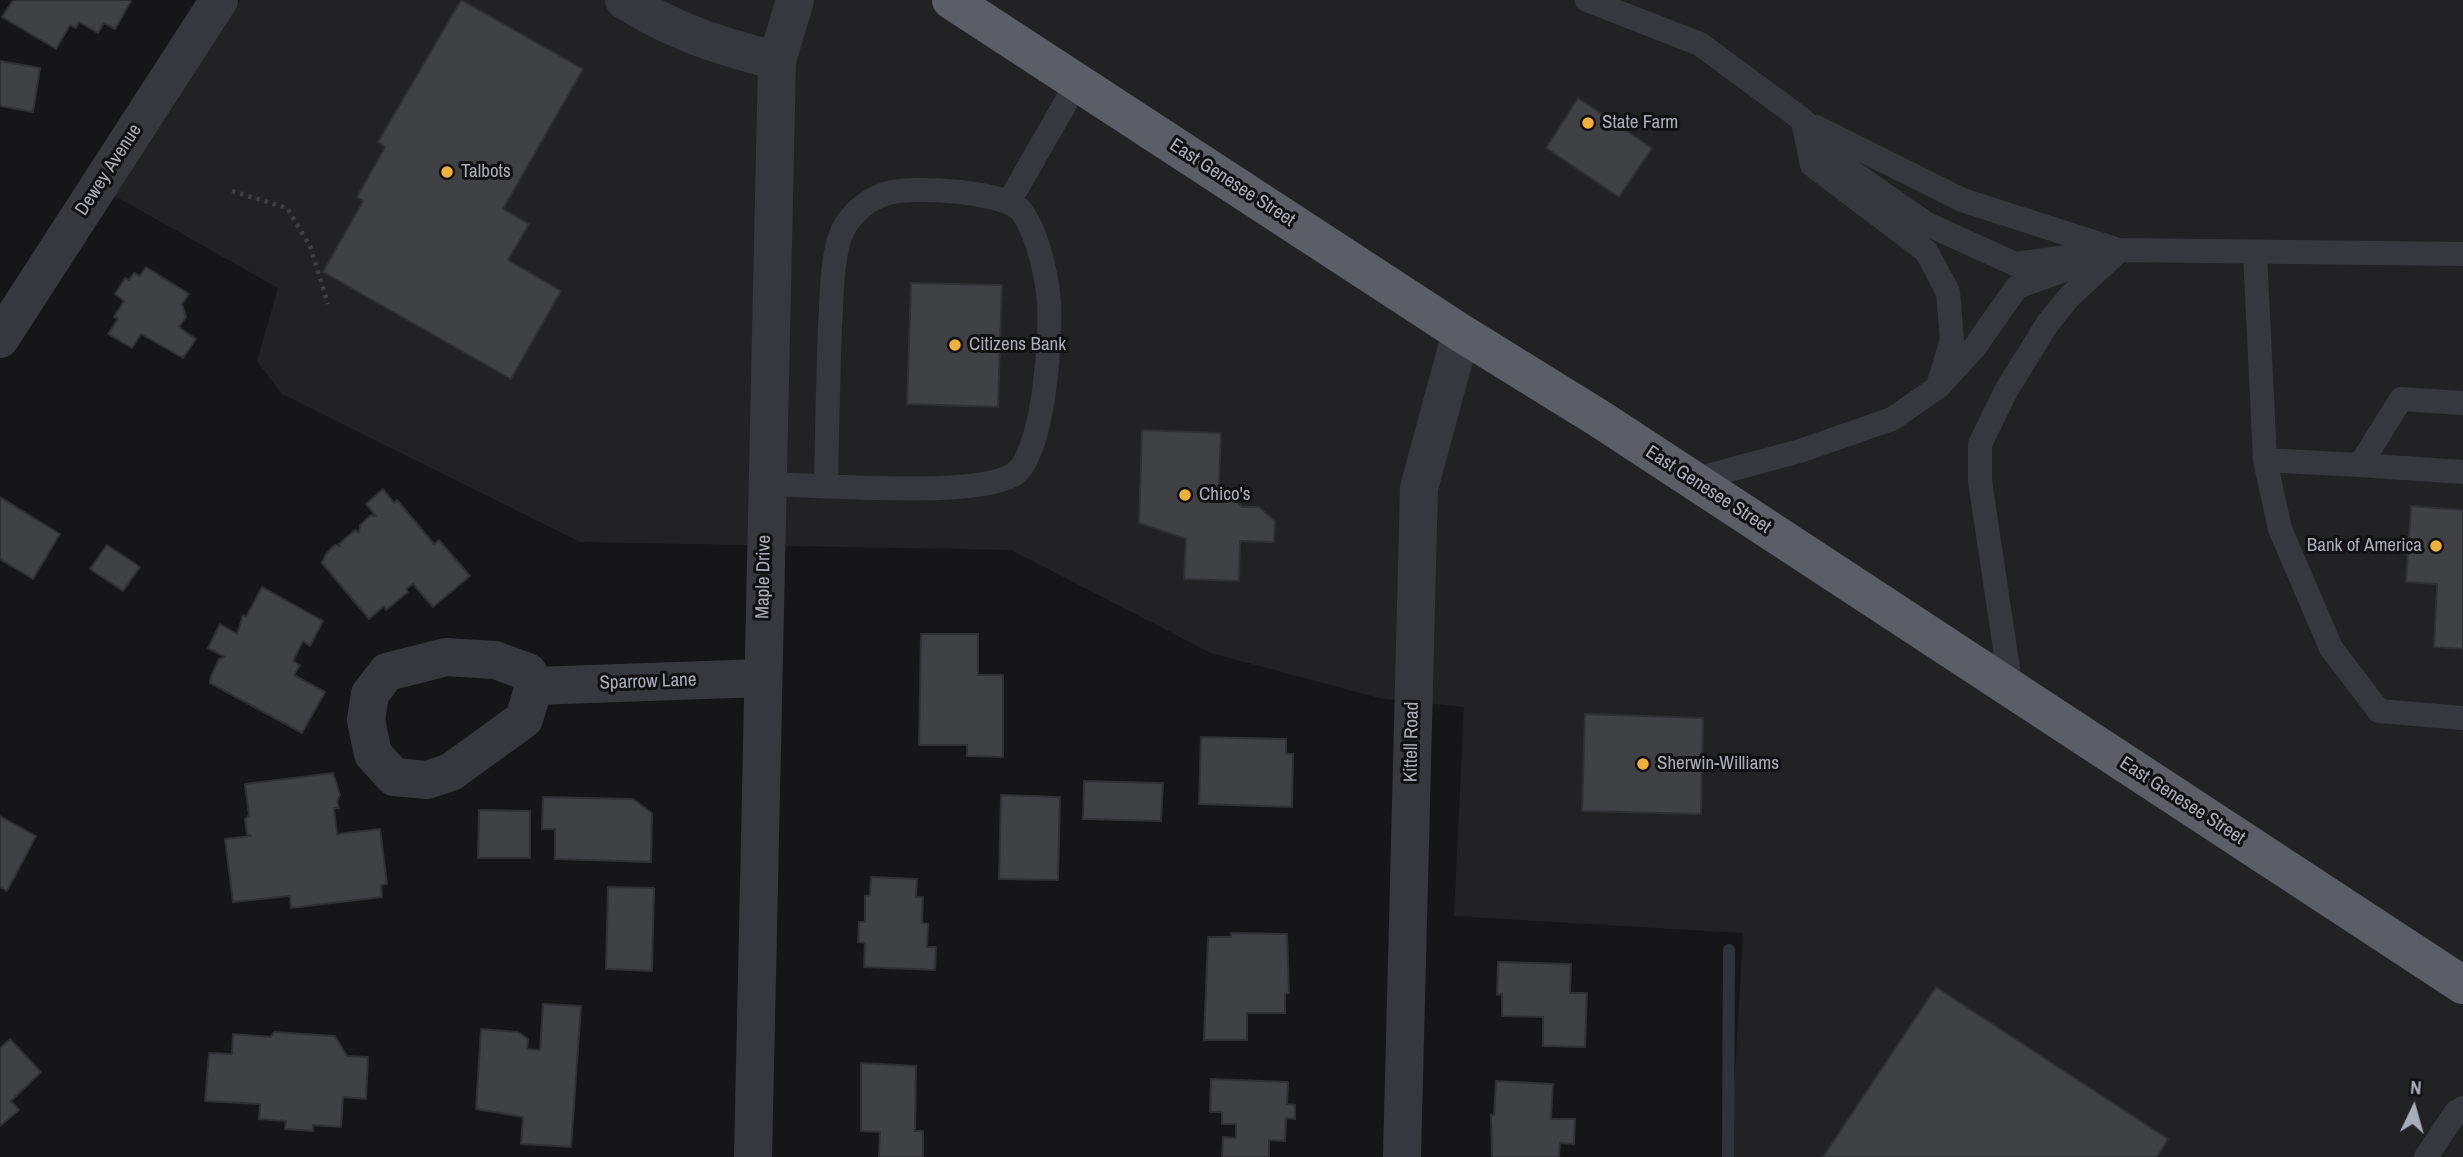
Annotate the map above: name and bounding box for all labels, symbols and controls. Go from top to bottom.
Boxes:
place label: State Farm [1602,112,1678,134]
marker: State Farm [1580,115,1596,131]
street label: Dewey Avenue [71,120,147,220]
street label: East Genesee Street [1165,134,1299,232]
place label: Talbots [461,161,511,183]
marker: Talbots [439,164,455,180]
place label: Citizens Bank [969,334,1066,356]
marker: Citizens Bank [947,337,963,353]
street label: East Genesee Street [1641,441,1775,539]
place label: Chico's [1199,484,1250,506]
marker: Chico's [1177,487,1193,503]
street label: Maple Drive [752,535,776,619]
place label: Bank of America [2307,535,2422,557]
marker: Bank of America [2428,538,2444,554]
street label: Sparrow Lane [599,669,697,695]
street label: Kittell Road [1400,702,1424,782]
street label: East Genesee Street [2115,752,2249,850]
place label: Sherwin-Williams [1657,753,1779,775]
marker: Sherwin-Williams [1635,756,1651,772]
north arrow [2379,1073,2449,1143]
text: N [2409,1074,2423,1101]

